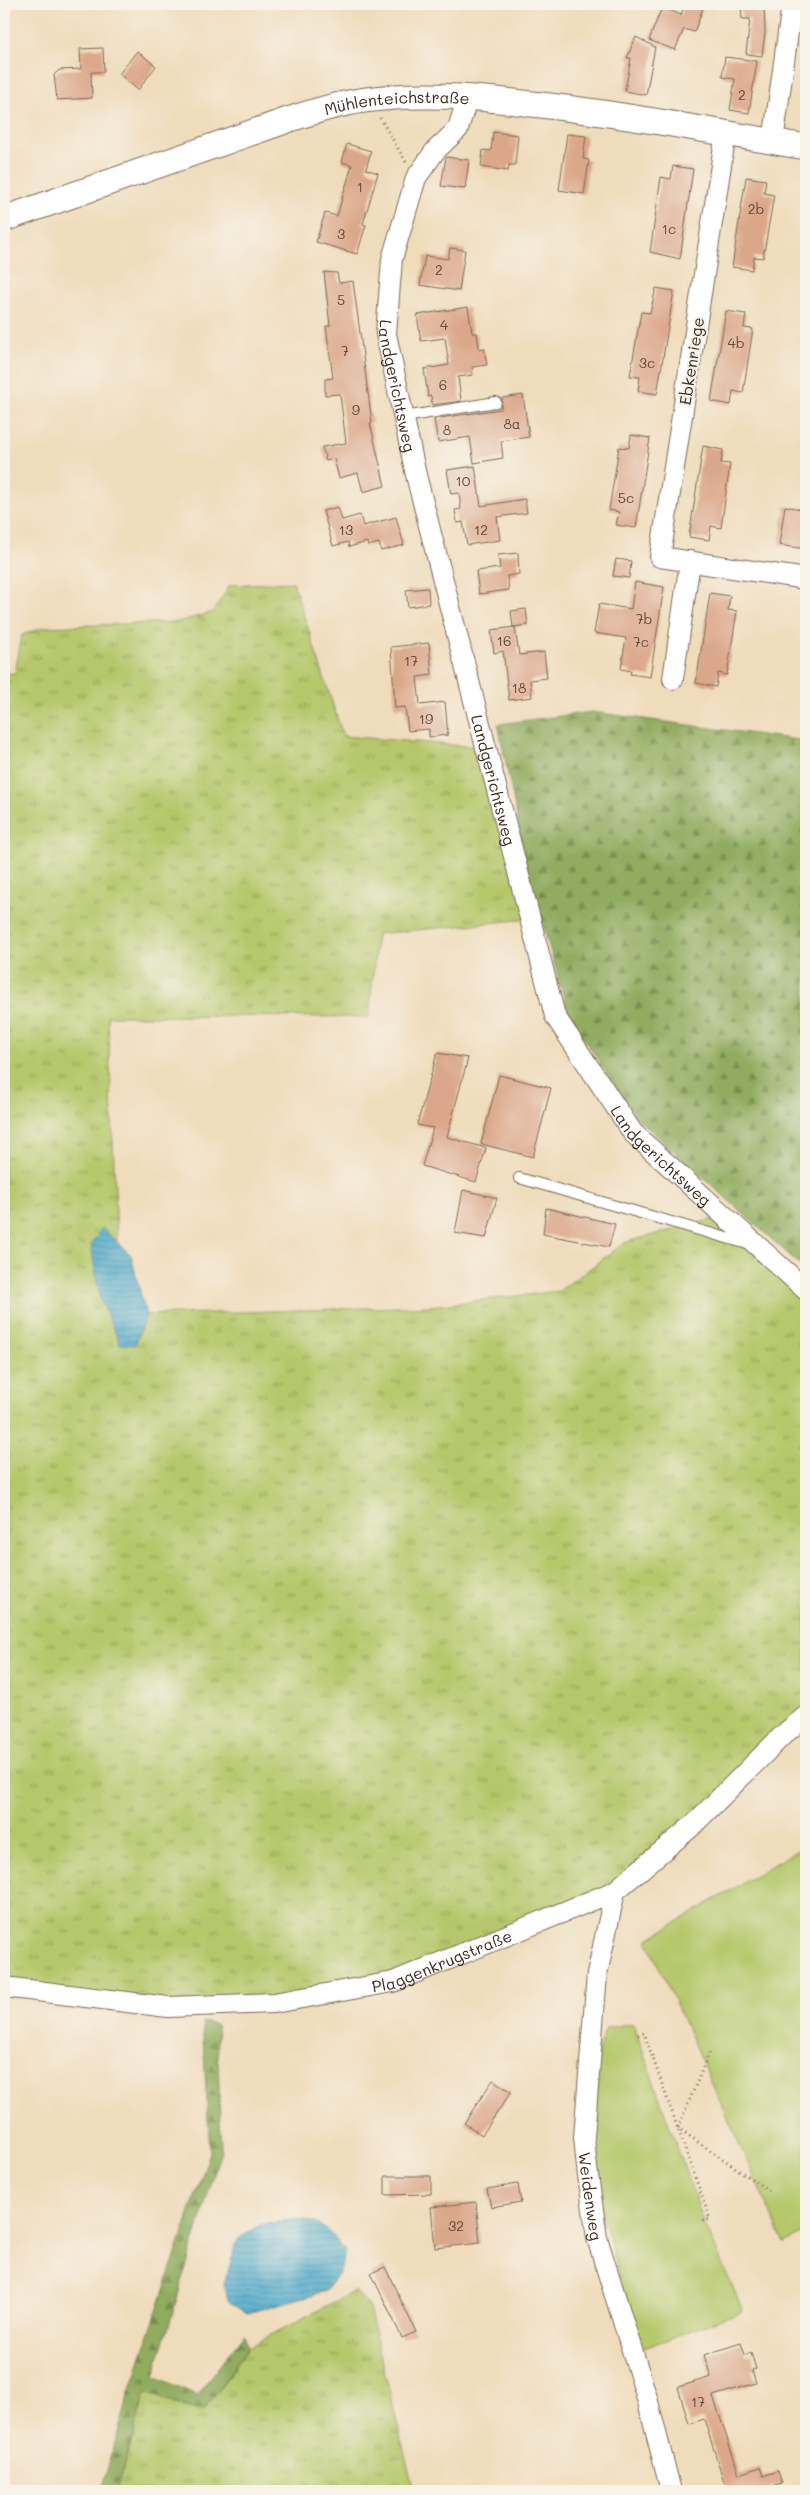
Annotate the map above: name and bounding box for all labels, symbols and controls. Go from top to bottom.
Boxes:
street label: Mühlenteichstraße [322,85,470,119]
house number: 2 [738,85,746,104]
house number: 1 [357,177,363,196]
house number: 2b [748,199,764,218]
house number: 1c [662,219,676,238]
house number: 3 [337,224,345,243]
house number: 2 [435,260,443,279]
house number: 5 [337,290,345,309]
house number: 4 [440,315,449,334]
street label: Ebkenriege [674,316,708,406]
street label: Landgerichtsweg [375,319,421,454]
house number: 4b [727,333,745,352]
house number: 7 [341,341,349,360]
house number: 3c [639,353,655,372]
house number: 6 [439,375,447,394]
house number: 9 [352,400,360,419]
house number: 8a [503,414,521,433]
house number: 8 [443,420,451,439]
house number: 10 [456,471,471,490]
house number: 5c [618,488,634,507]
house number: 13 [339,520,353,539]
house number: 12 [474,520,488,539]
house number: 7b [636,609,652,628]
house number: 16 [497,631,511,650]
house number: 7c [633,632,649,651]
house number: 17 [404,651,418,670]
house number: 18 [512,678,526,697]
house number: 19 [419,709,433,728]
street label: Landgerichtsweg [467,712,521,848]
street label: Landgerichtsweg [607,1101,716,1210]
street label: Plaggenkrugstraße [370,1924,515,1996]
street label: Weidenweg [575,2151,608,2242]
house number: 32 [448,2216,464,2235]
house number: 17 [691,2392,705,2411]

